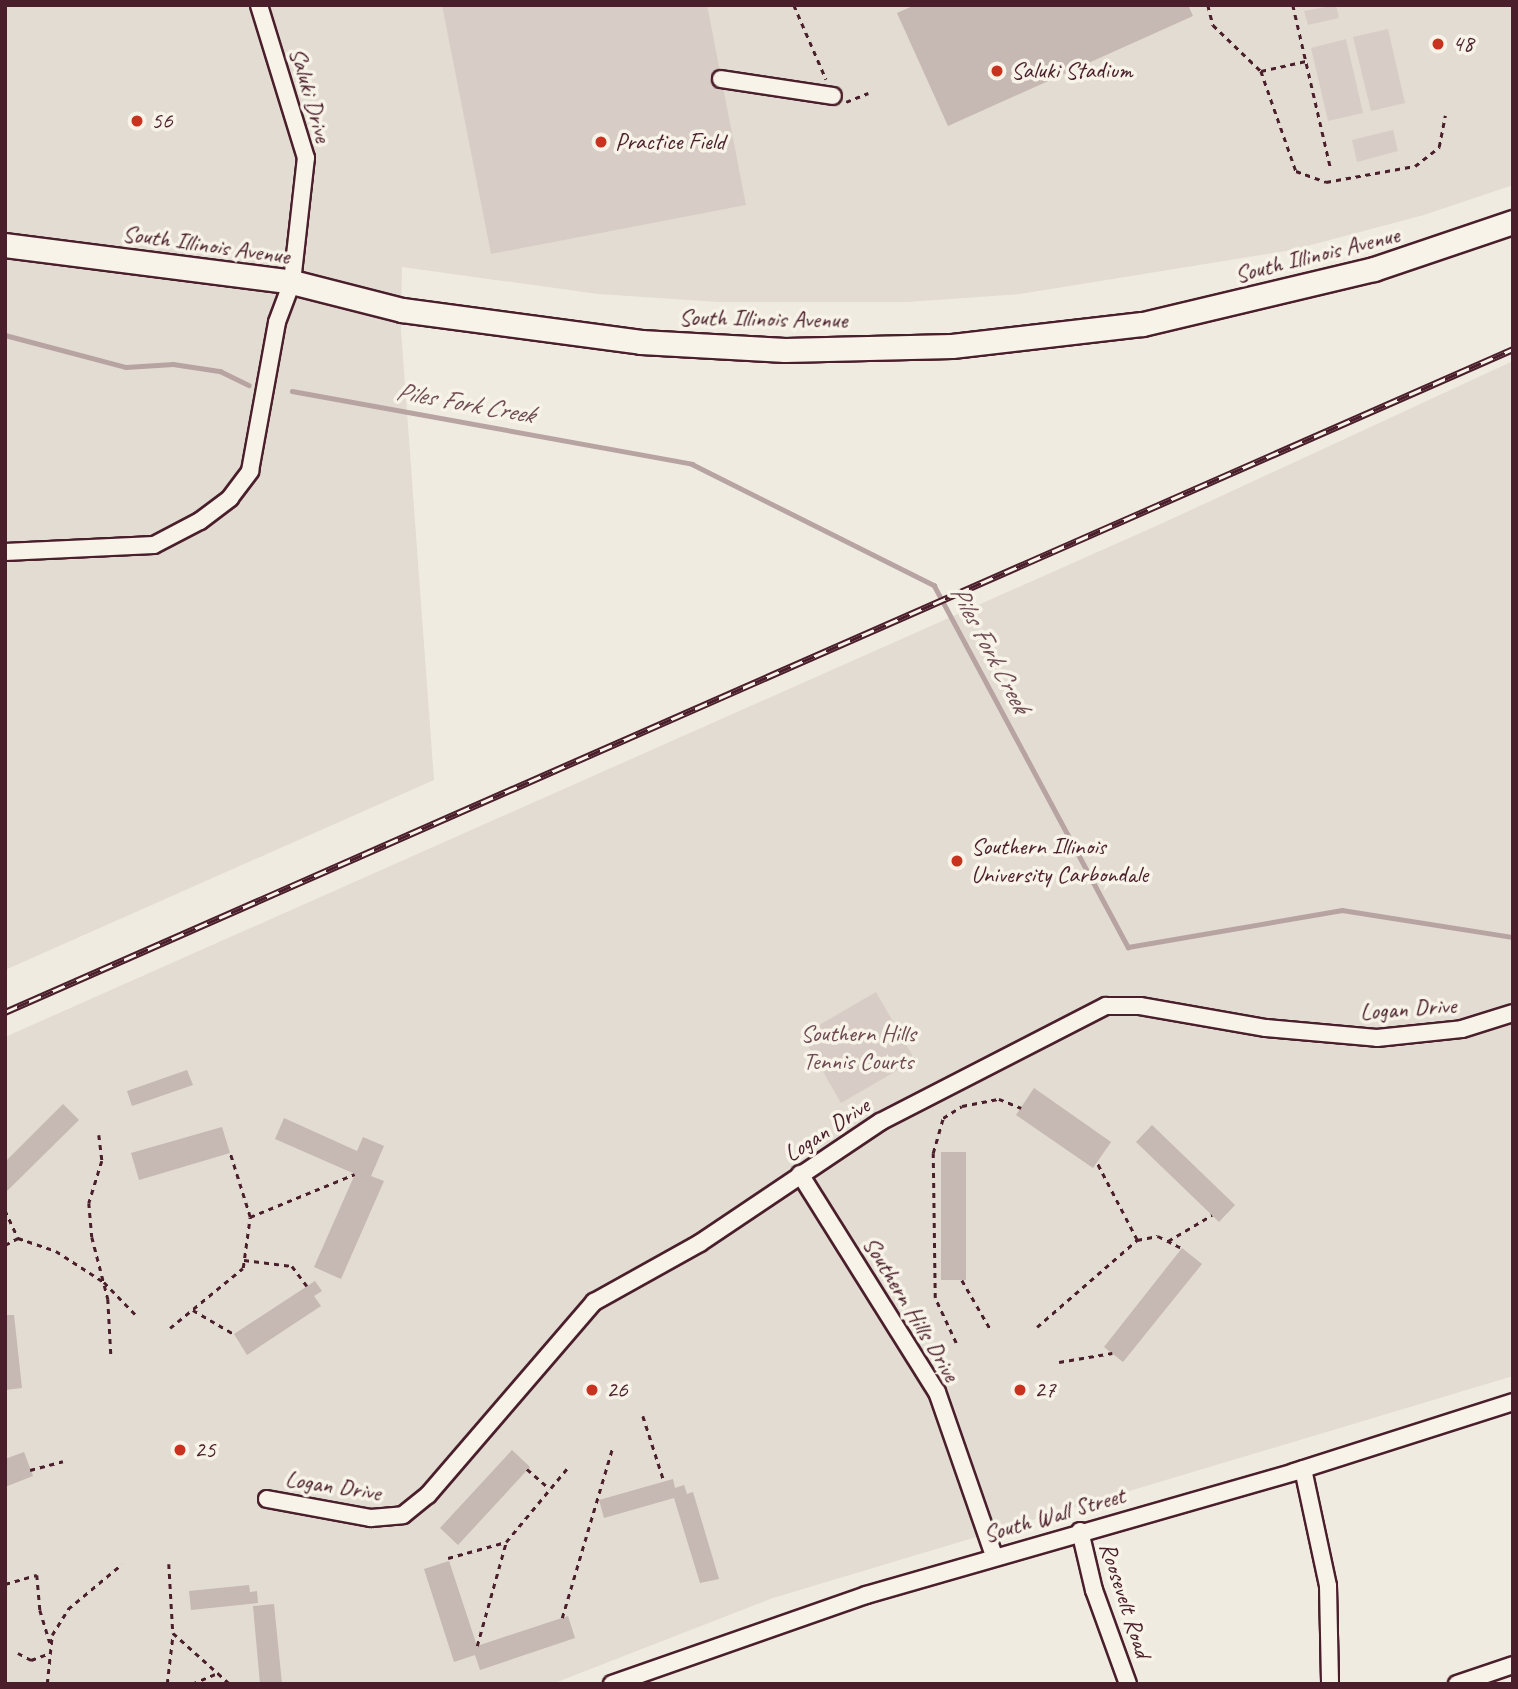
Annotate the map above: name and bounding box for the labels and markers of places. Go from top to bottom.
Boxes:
place label: 48 [1452,30,1474,58]
marker: 48 [1430,36,1446,52]
place label: Saluki Stadium [1011,57,1132,85]
marker: Saluki Stadium [989,63,1005,79]
place label: 56 [151,107,173,135]
marker: 56 [129,113,145,129]
place label: Practice Field [615,128,725,156]
marker: Practice Field [593,134,609,150]
place label: Southern Illinois University Carbondale [971,833,1148,889]
marker: Southern Illinois University Carbondale [949,853,965,869]
place label: 26 [606,1376,628,1404]
place label: 27 [1034,1376,1056,1404]
marker: 26 [584,1382,600,1398]
marker: 27 [1012,1382,1028,1398]
place label: 25 [194,1436,216,1464]
marker: 25 [172,1442,188,1458]

